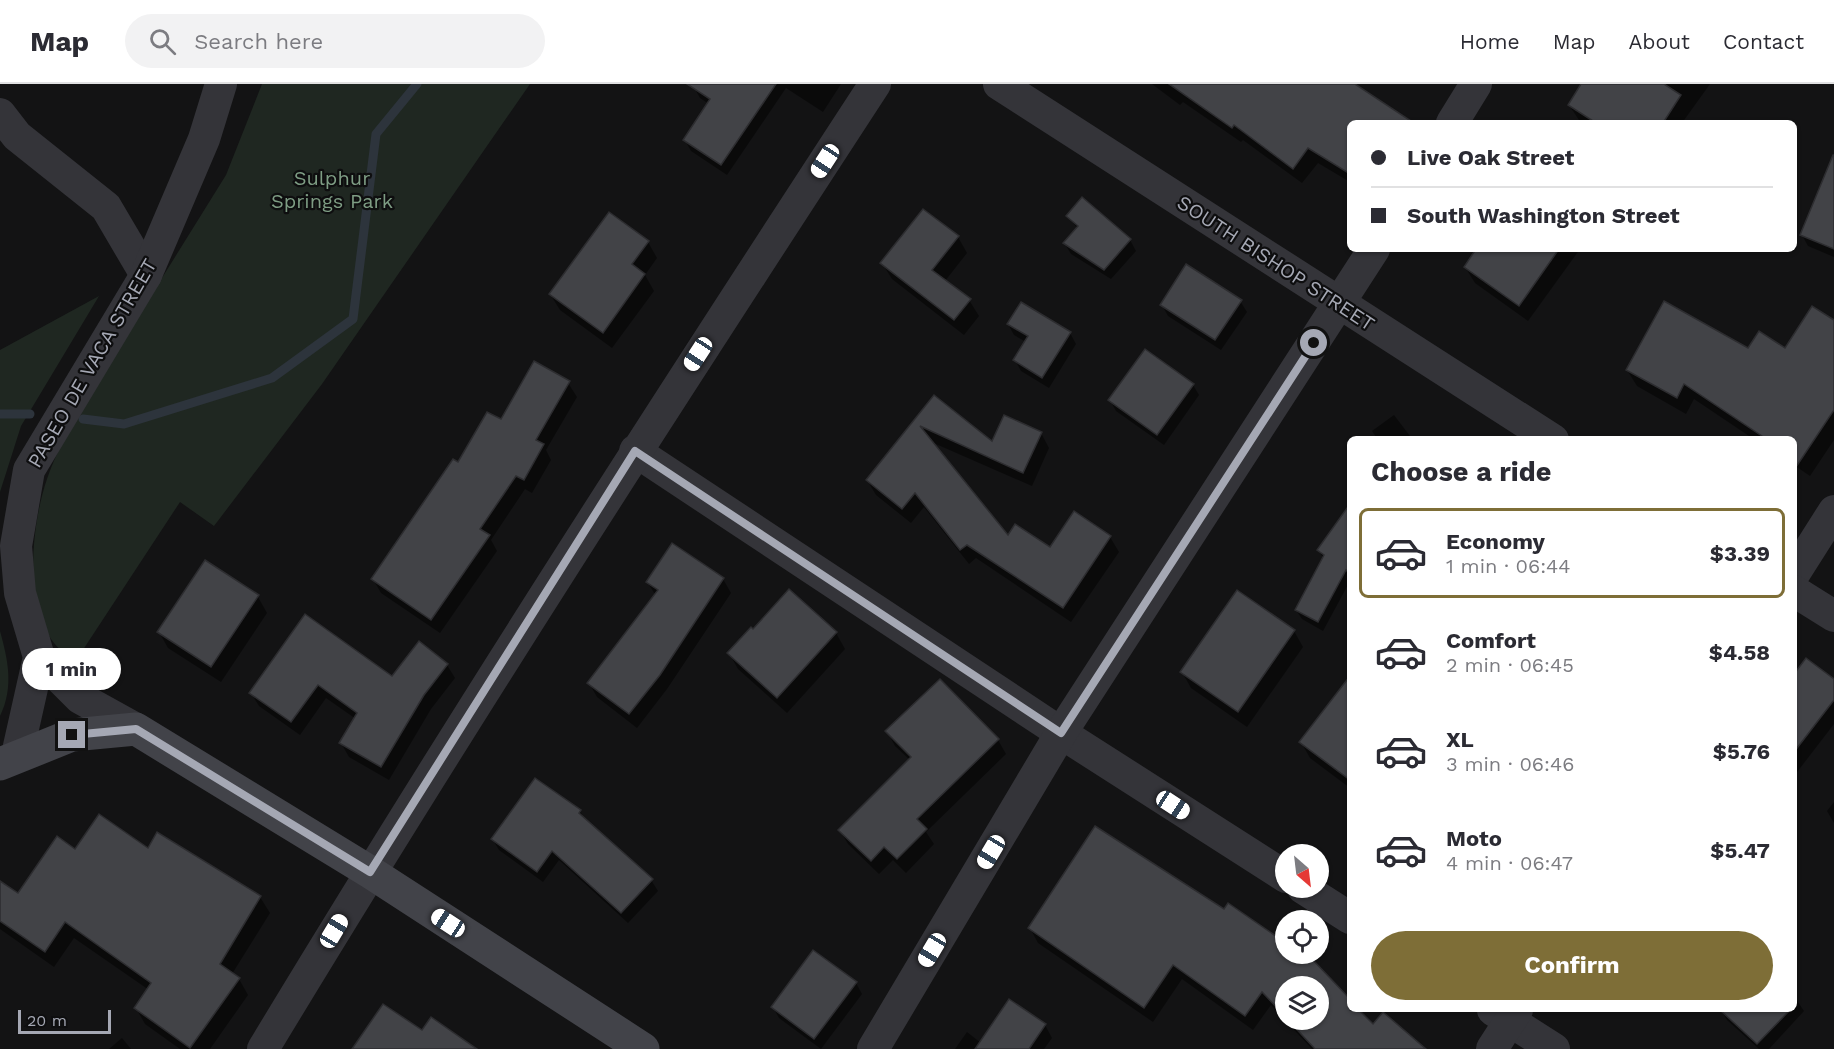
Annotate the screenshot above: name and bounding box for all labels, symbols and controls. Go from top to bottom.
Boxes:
search box [125,14,545,68]
text: Map [30,25,89,58]
icon: search [146,25,179,58]
text: Search here [194,29,323,54]
text: Home [1460,29,1520,54]
text: Map [1553,29,1596,54]
text: About [1629,29,1690,54]
text: Contact [1723,29,1804,54]
car [808,141,842,181]
text: Live Oak Street [1407,145,1574,170]
park label: Sulphur Springs Park [271,166,393,213]
street label: SOUTH BISHOP STREET [1173,190,1379,336]
text: South Washington Street [1407,203,1680,228]
street label: PASEO DE VACA STREET [22,254,162,472]
route start [1300,329,1327,356]
car [681,334,715,374]
text: Choose a ride [1371,456,1551,488]
icon: car [1374,526,1428,580]
text: Economy [1446,529,1545,554]
text: $3.39 [1710,541,1770,566]
text: 1 min · 06:44 [1446,554,1571,578]
icon: car [1374,625,1428,679]
text: Comfort [1446,628,1536,653]
text: $4.58 [1709,640,1770,665]
callout: 1 min [22,648,122,690]
text: 2 min · 06:45 [1446,653,1574,677]
text: 1 min [46,657,97,681]
route end [58,721,85,748]
icon: car [1374,724,1428,778]
text: XL [1446,727,1474,752]
text: $5.76 [1713,739,1770,764]
text: 3 min · 06:46 [1446,752,1574,776]
car [1153,788,1193,822]
icon: car [1374,823,1428,877]
text: Moto [1446,826,1502,851]
car [974,832,1008,872]
text: $5.47 [1710,838,1770,863]
north arrow [1275,844,1329,898]
map controls [1275,844,1329,1030]
text: 4 min · 06:47 [1446,851,1573,875]
car [428,906,468,940]
button: locate [1275,910,1329,964]
car [317,911,351,951]
car [915,930,949,970]
button: Confirm [1371,931,1773,1000]
button: layers [1275,976,1329,1030]
scale bar [18,1007,111,1034]
text: 20 m [27,1011,67,1030]

